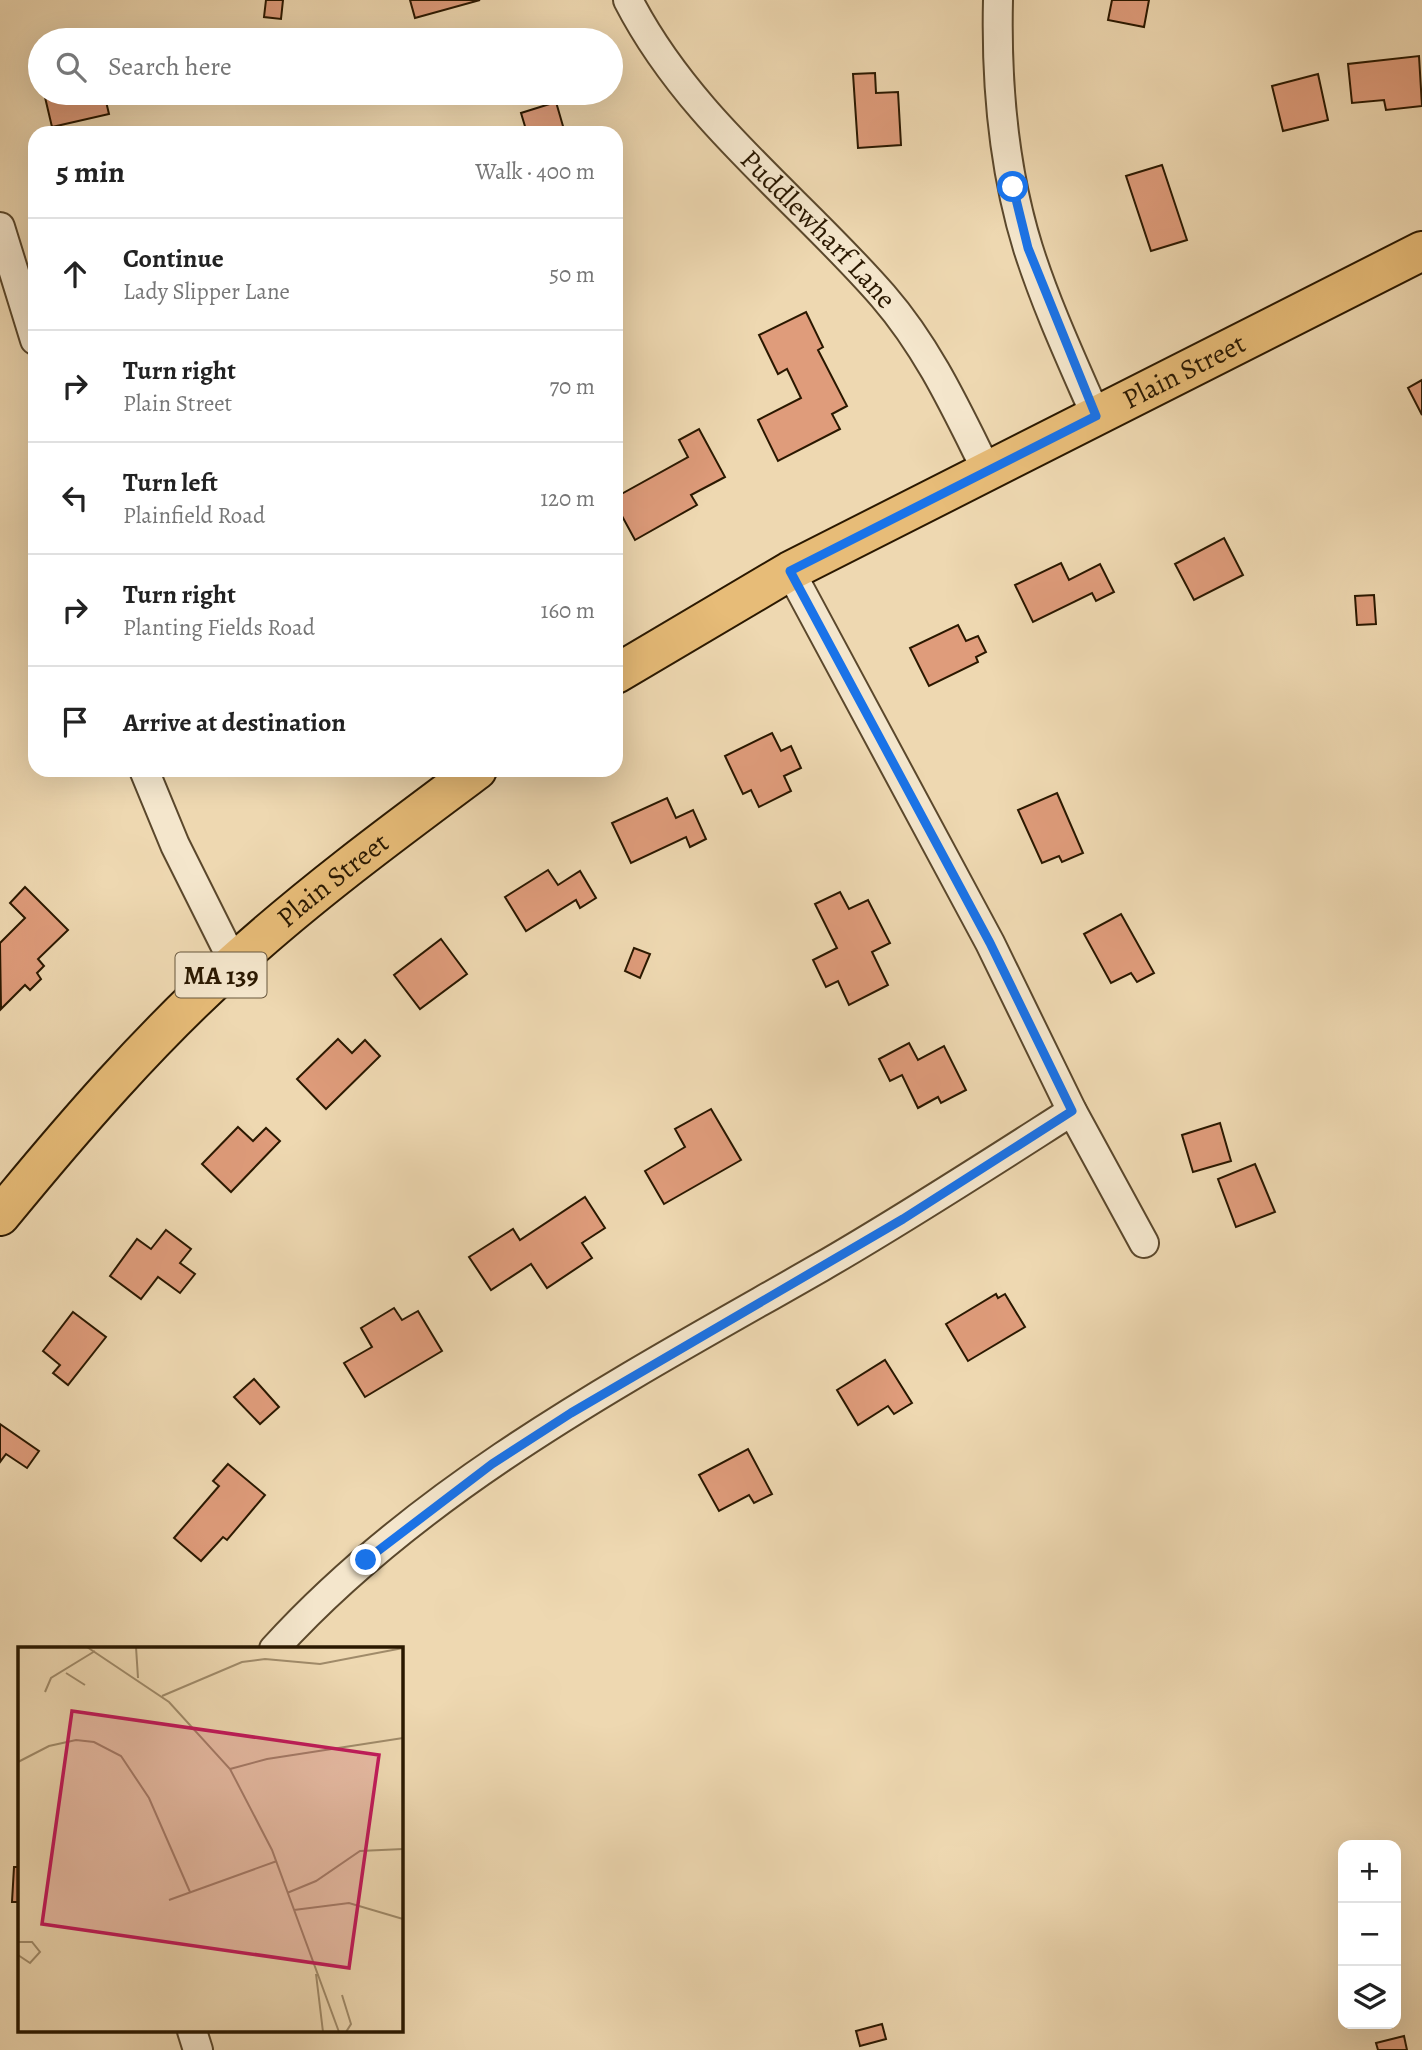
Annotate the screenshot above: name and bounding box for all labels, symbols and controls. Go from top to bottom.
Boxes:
search box [28,28,623,105]
icon: search [52,48,90,86]
text: Search here [108,49,232,84]
street label: Puddlewharf Lane [732,141,905,317]
text: 5 min [56,152,125,192]
text: Walk · 400 m [475,156,595,187]
route start [997,171,1028,202]
text: Continue [123,241,224,276]
icon: ahead [56,255,94,293]
text: 50 m [549,259,595,290]
text: Lady Slipper Lane [123,276,290,307]
street label: Plain Street [1116,324,1252,418]
text: Turn right [123,353,236,388]
icon: right [56,367,94,405]
text: 70 m [549,371,595,402]
text: Plain Street [123,388,232,419]
text: Turn left [123,465,218,500]
icon: left [56,479,94,517]
text: 120 m [540,483,595,514]
text: Plainfield Road [123,500,265,531]
text: Turn right [123,577,236,612]
icon: right [56,591,94,629]
text: 160 m [541,595,595,626]
text: Planting Fields Road [123,612,315,643]
icon: arrive [56,703,94,741]
text: Arrive at destination [123,705,346,740]
street label: Plain Street [269,824,397,936]
road number: MA 139 [176,952,266,998]
route end [350,1544,381,1575]
inset map [18,1647,402,2032]
map controls [1338,1840,1401,2029]
button: + [1338,1840,1401,1903]
button: − [1338,1903,1401,1966]
button: layers [1338,1966,1401,2029]

